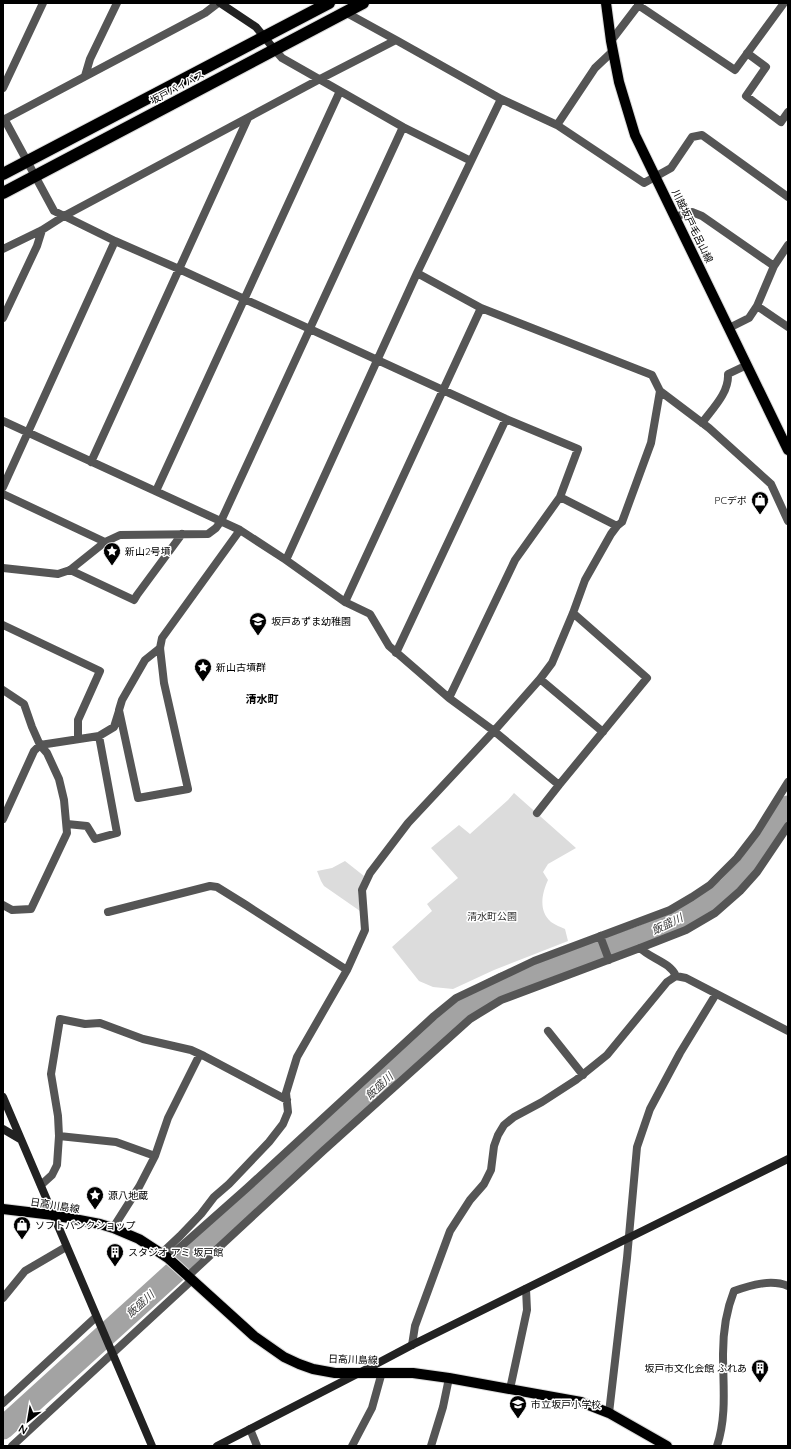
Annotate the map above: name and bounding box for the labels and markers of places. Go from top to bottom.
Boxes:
shop icon: PCデポ [750,490,770,515]
place label: PCデポ [715,494,747,507]
place icon: 新山2号墳 [102,541,122,566]
place label: 新山2号墳 [125,545,171,558]
school or university icon: 坂戸あずま幼稚園 [248,611,268,636]
place label: 坂戸あずま幼稚園 [271,615,351,628]
place icon: 新山古墳群 [193,657,213,682]
place label: 新山古墳群 [216,661,266,674]
place icon: 源八地蔵 [85,1185,105,1210]
place label: 源八地蔵 [108,1189,148,1202]
shop icon: ソフトバンクショップ [12,1215,32,1240]
place label: ソフトバンクショップ [35,1219,136,1232]
building icon: スタジオ アミ 坂戸館 [105,1242,125,1267]
place label: スタジオ アミ 坂戸館 [128,1246,223,1259]
building icon: 坂戸市文化会館 ふれあ [750,1358,770,1383]
place label: 坂戸市文化会館 ふれあ [644,1362,747,1375]
school or university icon: 市立坂戸小学校 [508,1394,528,1419]
place label: 市立坂戸小学校 [531,1398,601,1411]

